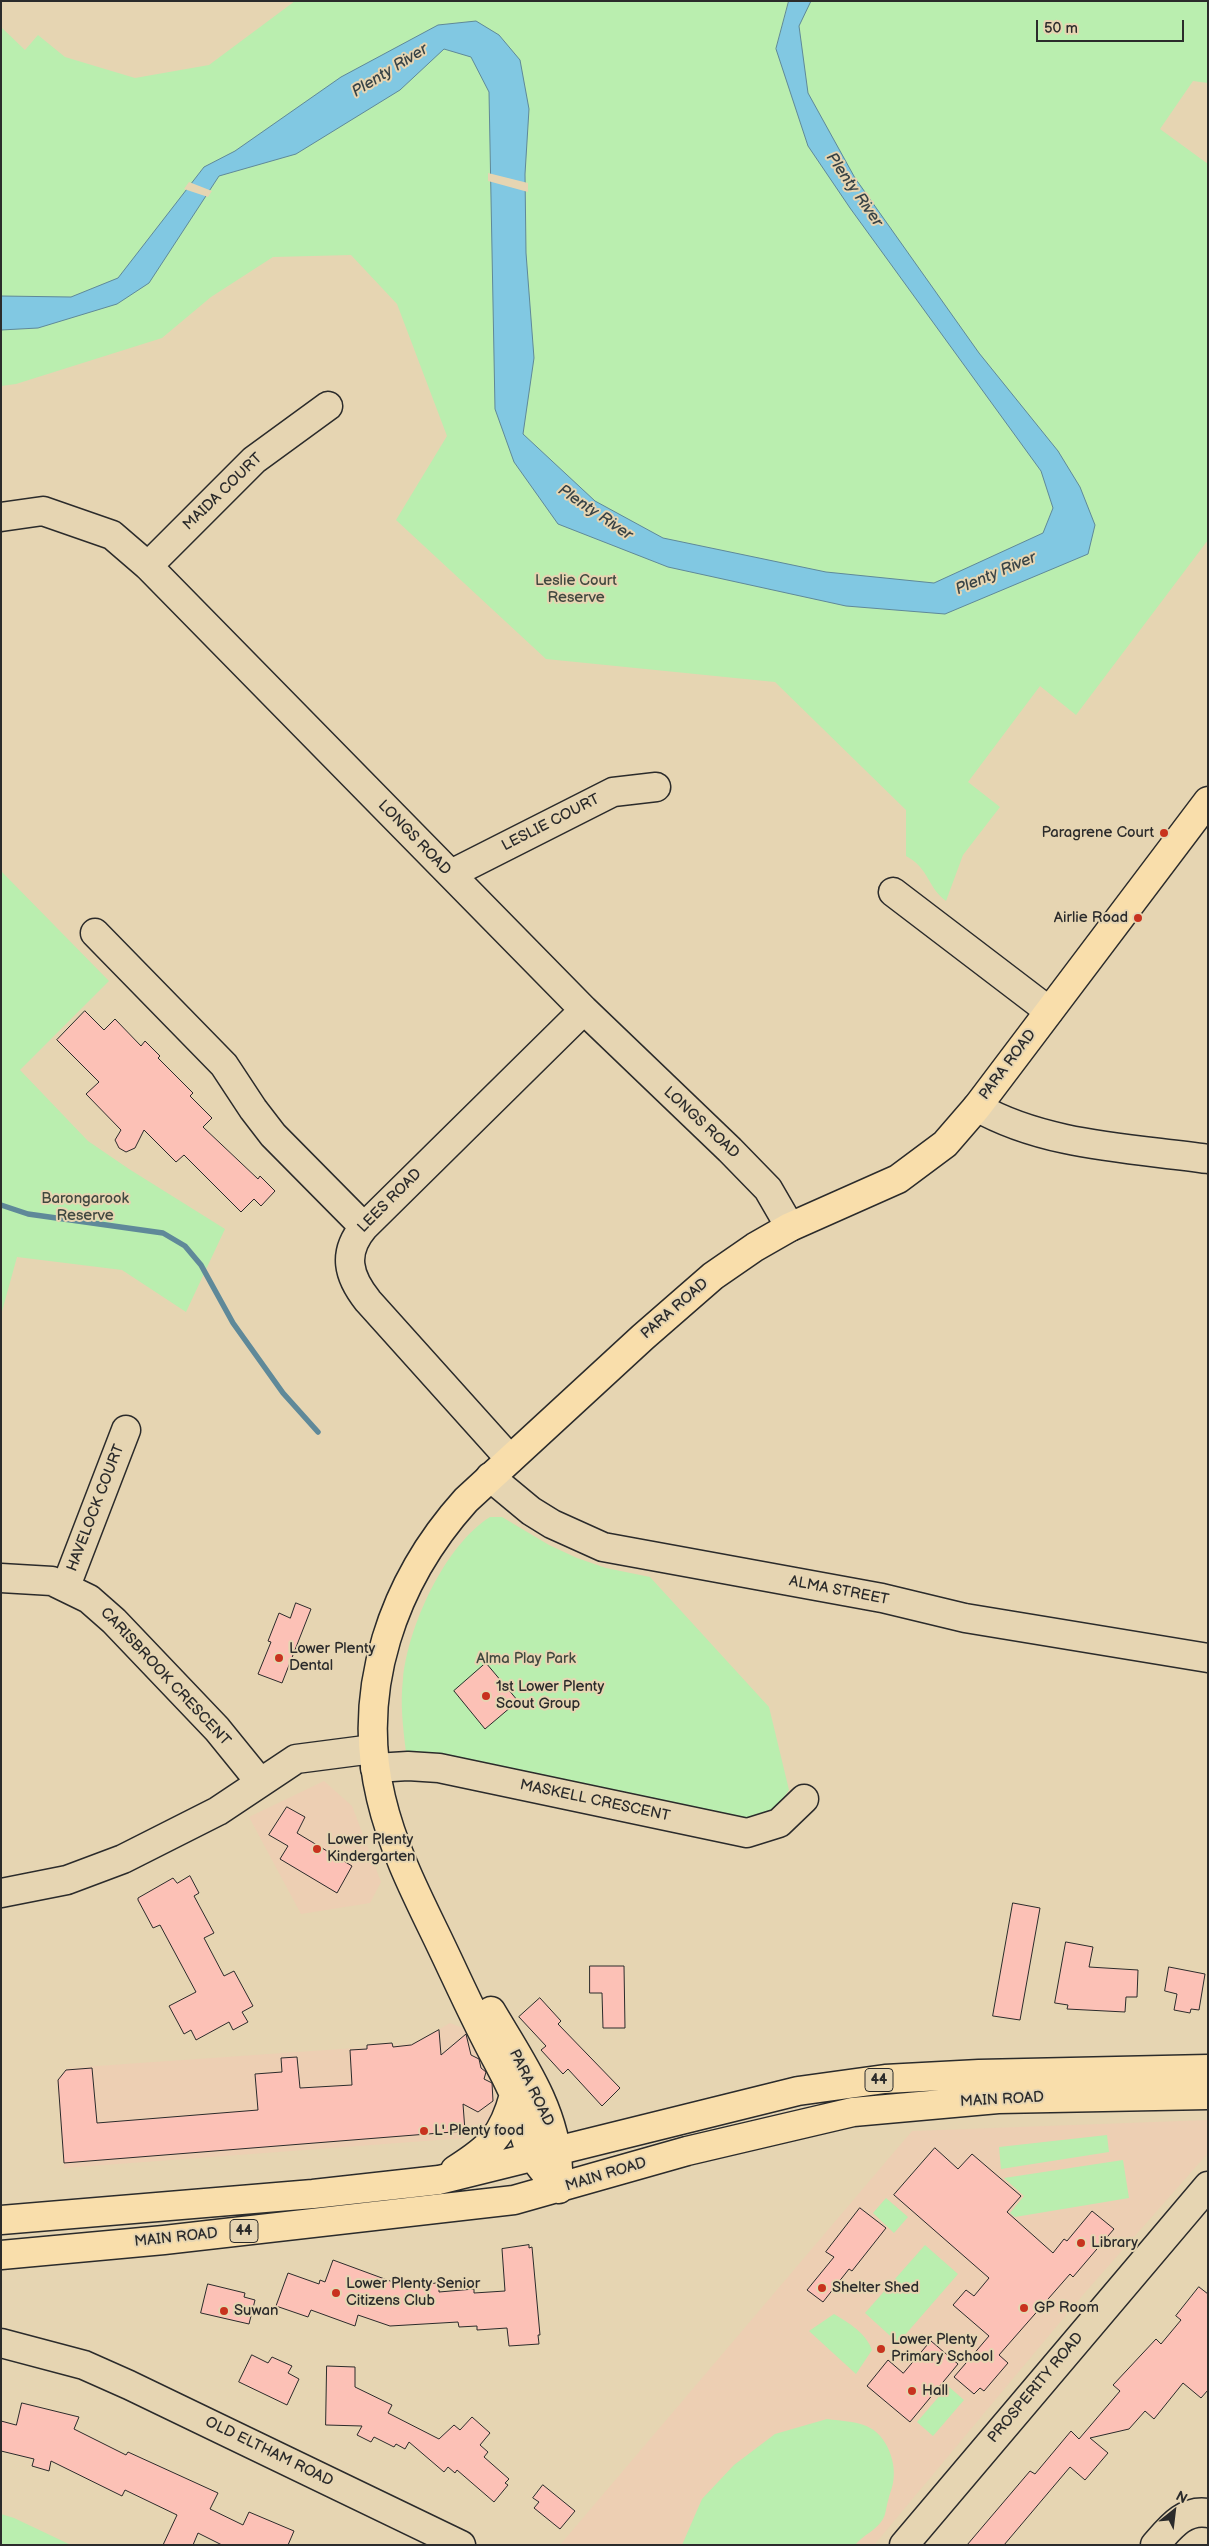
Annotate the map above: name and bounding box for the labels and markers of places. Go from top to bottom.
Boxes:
place label: Paragrene Court [1041,824,1154,842]
marker: Paragrene Court [1158,827,1170,839]
place label: Airlie Road [1054,909,1128,927]
marker: Airlie Road [1132,912,1144,924]
place label: Lower Plenty Dental [289,1640,375,1675]
marker: Lower Plenty Dental [273,1652,285,1664]
place label: 1st Lower Plenty Scout Group [496,1678,604,1713]
marker: 1st Lower Plenty Scout Group [480,1690,492,1702]
place label: Lower Plenty Kindergarten [327,1831,416,1866]
marker: Lower Plenty Kindergarten [311,1843,323,1855]
place label: L' Plenty food [434,2122,524,2140]
marker: L' Plenty food [418,2125,430,2137]
place label: Library [1091,2234,1138,2252]
marker: Library [1075,2237,1087,2249]
place label: Lower Plenty Senior Citizens Club [346,2275,480,2310]
place label: Shelter Shed [832,2279,919,2297]
marker: Shelter Shed [816,2282,828,2294]
marker: Lower Plenty Senior Citizens Club [330,2287,342,2299]
place label: GP Room [1034,2299,1099,2317]
place label: Suwan [234,2302,278,2320]
marker: GP Room [1018,2302,1030,2314]
marker: Suwan [218,2305,230,2317]
place label: Lower Plenty Primary School [891,2331,993,2366]
marker: Lower Plenty Primary School [875,2343,887,2355]
place label: Hall [922,2382,948,2400]
marker: Hall [906,2385,918,2397]

